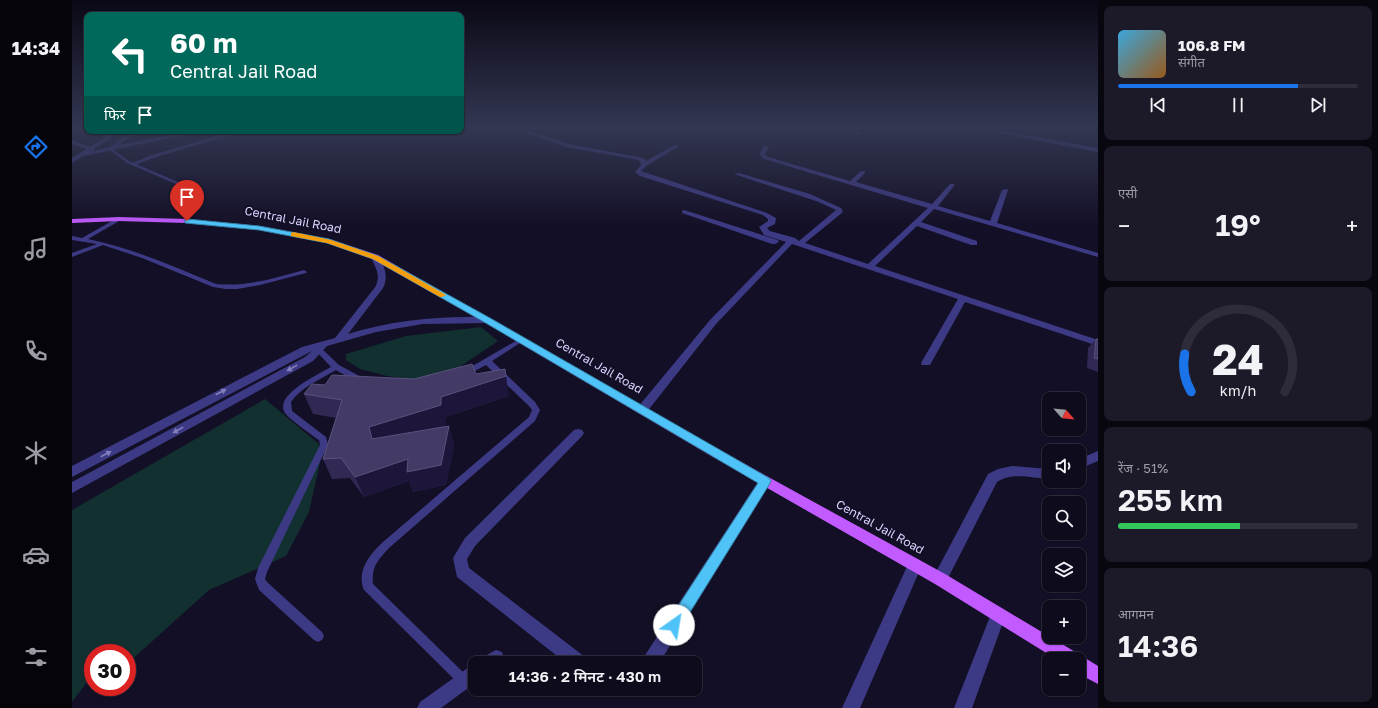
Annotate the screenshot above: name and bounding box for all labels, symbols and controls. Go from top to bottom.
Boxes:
text: 60 m [170,26,237,59]
icon: left [104,28,156,80]
text: 106.8 FM [1178,36,1245,54]
text: 14:34 [12,37,60,59]
text: संगीत [1178,54,1205,70]
text: Central Jail Road [170,60,317,82]
icon: previous [1147,94,1169,116]
icon: pause [1227,94,1249,116]
icon: next [1307,94,1329,116]
icon: arrive [134,104,156,126]
text: फिर [104,105,126,123]
icon: directions [22,133,50,161]
pin [170,180,204,221]
text: एसी [1118,185,1137,201]
icon: arrive [176,186,198,208]
street label: Central Jail Road [243,203,343,236]
text: 19° [1215,207,1261,243]
text: − [1118,212,1130,239]
text: + [1346,212,1358,239]
icon: music [22,235,50,263]
text: 24 [1212,334,1264,384]
street label: Central Jail Road [553,335,646,397]
icon: phone [22,337,50,365]
one-way arrow [286,365,298,372]
text: km/h [1220,382,1256,399]
one-way arrow [215,389,227,396]
north arrow [1042,392,1086,436]
map controls [1042,392,1086,696]
one-way arrow [172,427,184,434]
icon: climate [22,439,50,467]
button: sound [1042,444,1086,488]
one-way arrow [101,450,112,457]
text: रेंज · 51% [1118,460,1168,476]
text: 255 km [1118,482,1223,518]
street label: Central Jail Road [834,496,927,557]
button: search [1042,496,1086,540]
icon: car [22,541,50,569]
button: layers [1042,548,1086,592]
button: + [1042,600,1086,644]
position arrow [653,604,695,646]
text: आगमन [1118,606,1154,622]
text: 14:36 [1118,628,1198,664]
icon: filters [22,643,50,671]
speed limit sign: 30 [84,644,136,696]
button: − [1042,652,1086,696]
text: 14:36 · 2 मिनट · 430 m [509,667,661,685]

